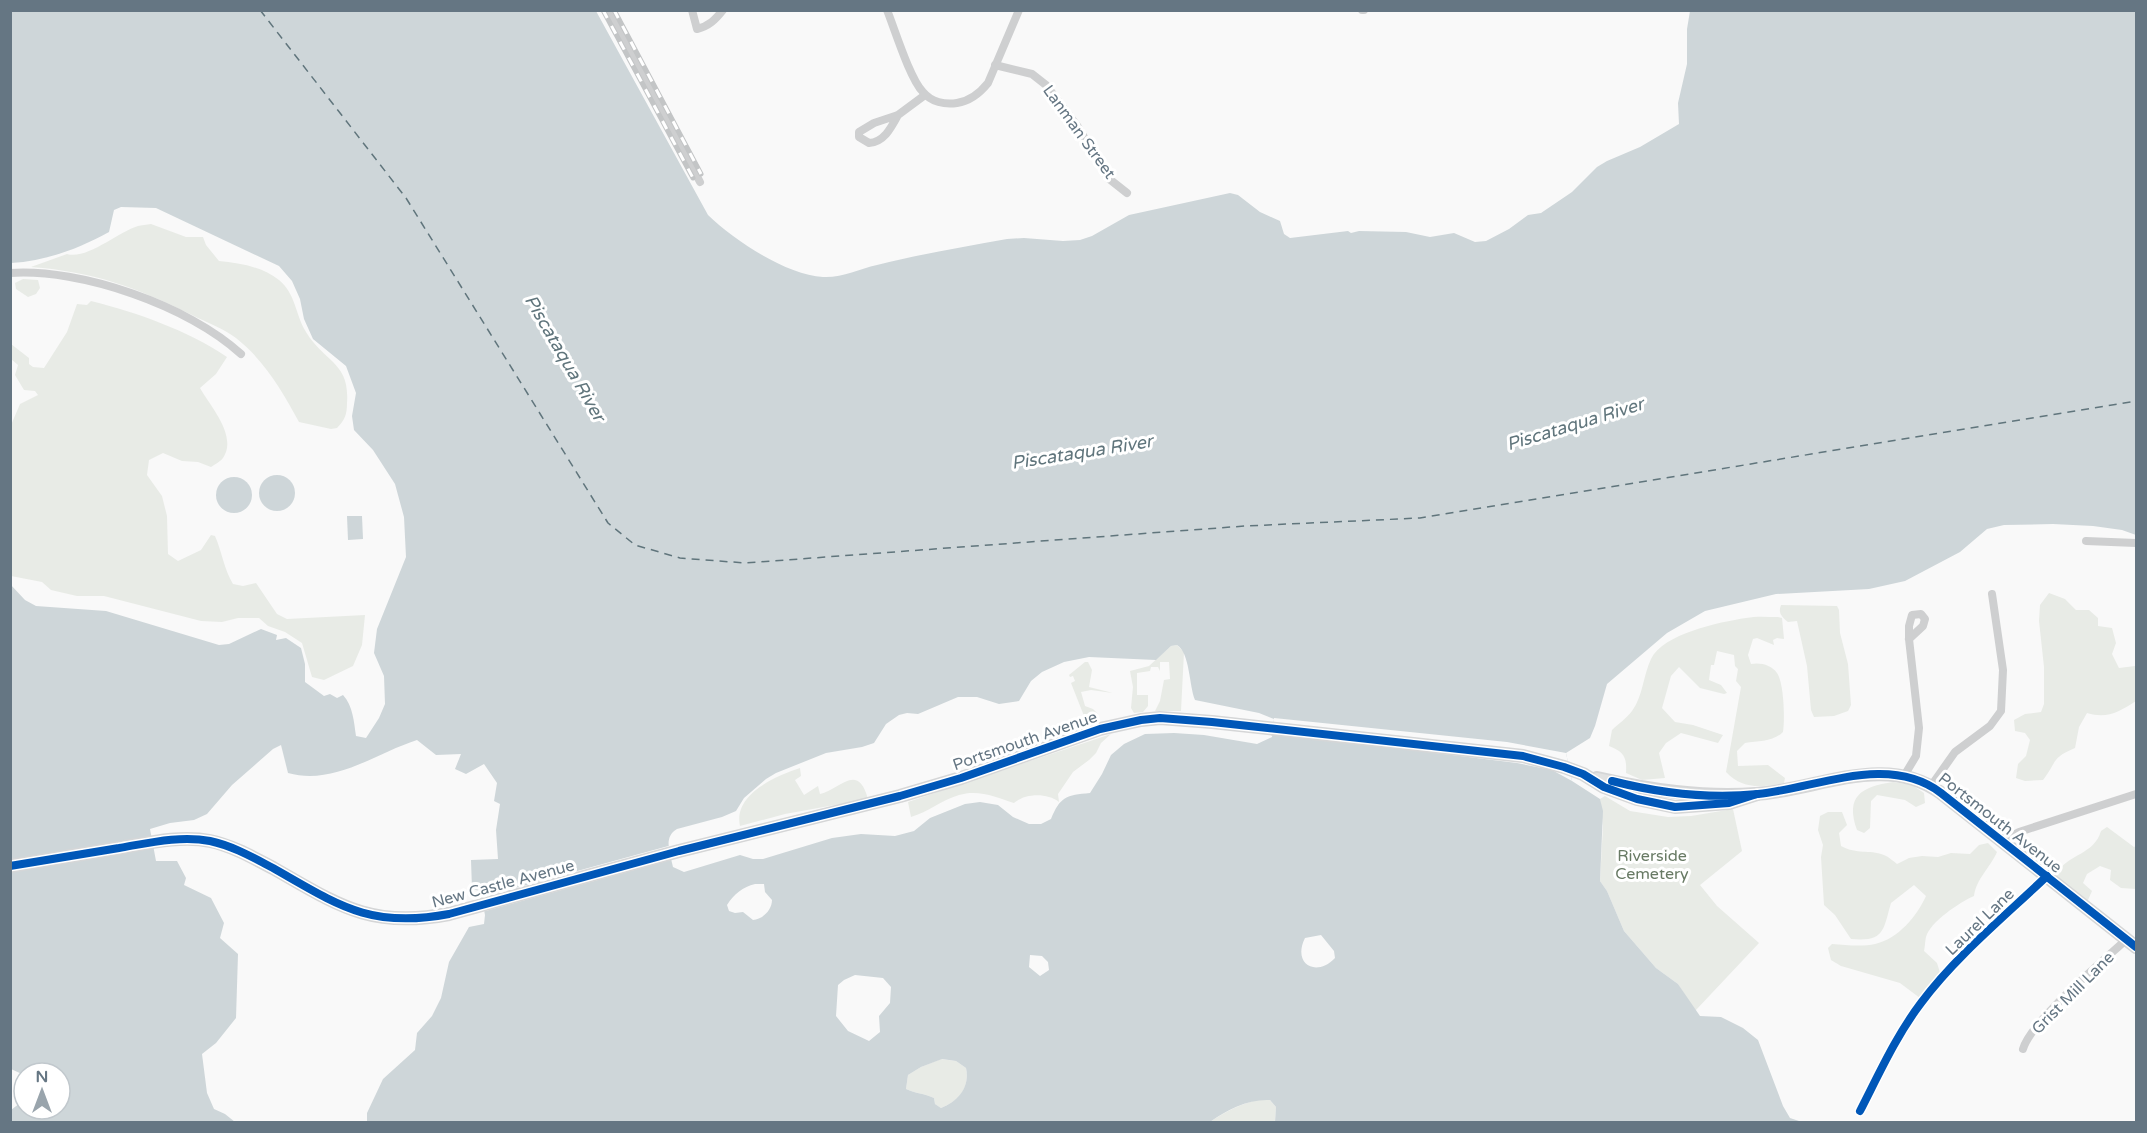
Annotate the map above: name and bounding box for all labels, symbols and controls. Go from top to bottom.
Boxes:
street label: Lanman Street [1038,81,1120,183]
water label: Piscataqua River [520,291,611,427]
water label: Piscataqua River [1504,392,1648,455]
water label: Piscataqua River [1010,430,1156,474]
street label: Portsmouth Avenue [950,707,1100,775]
street label: Portsmouth Avenue [1934,768,2066,878]
park label: Riverside Cemetery [1615,846,1689,884]
street label: New Castle Avenue [430,855,576,913]
street label: Laurel Lane [1941,884,2019,960]
street label: Grist Mill Lane [2028,948,2118,1038]
north arrow [12,1061,72,1121]
text: N [36,1067,48,1087]

